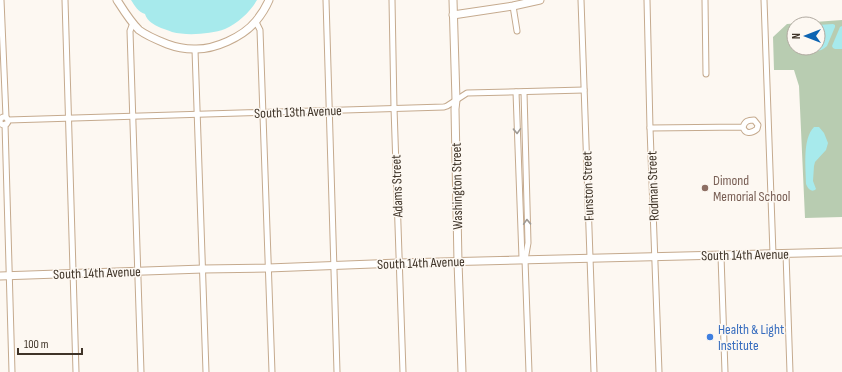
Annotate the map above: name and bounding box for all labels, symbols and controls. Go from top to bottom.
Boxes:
north arrow [786,16,826,56]
text: N [790,33,803,39]
street label: South 13th Avenue [254,102,342,122]
one-way arrow [513,128,521,134]
street label: Washington Street [448,142,466,230]
street label: Funston Street [578,151,598,221]
street label: Rodman Street [643,151,663,221]
street label: Adams Street [387,154,407,219]
place label: Dimond Memorial School [713,172,790,205]
marker: Dimond Memorial School [700,183,710,193]
one-way arrow [523,219,532,225]
street label: South 14th Avenue [701,246,789,264]
street label: South 14th Avenue [377,253,465,273]
street label: South 14th Avenue [53,263,141,283]
place label: Health & Light Institute [718,321,784,354]
scale bar [18,330,82,356]
marker: Health & Light Institute [705,332,715,342]
text: 100 m [24,337,49,352]

